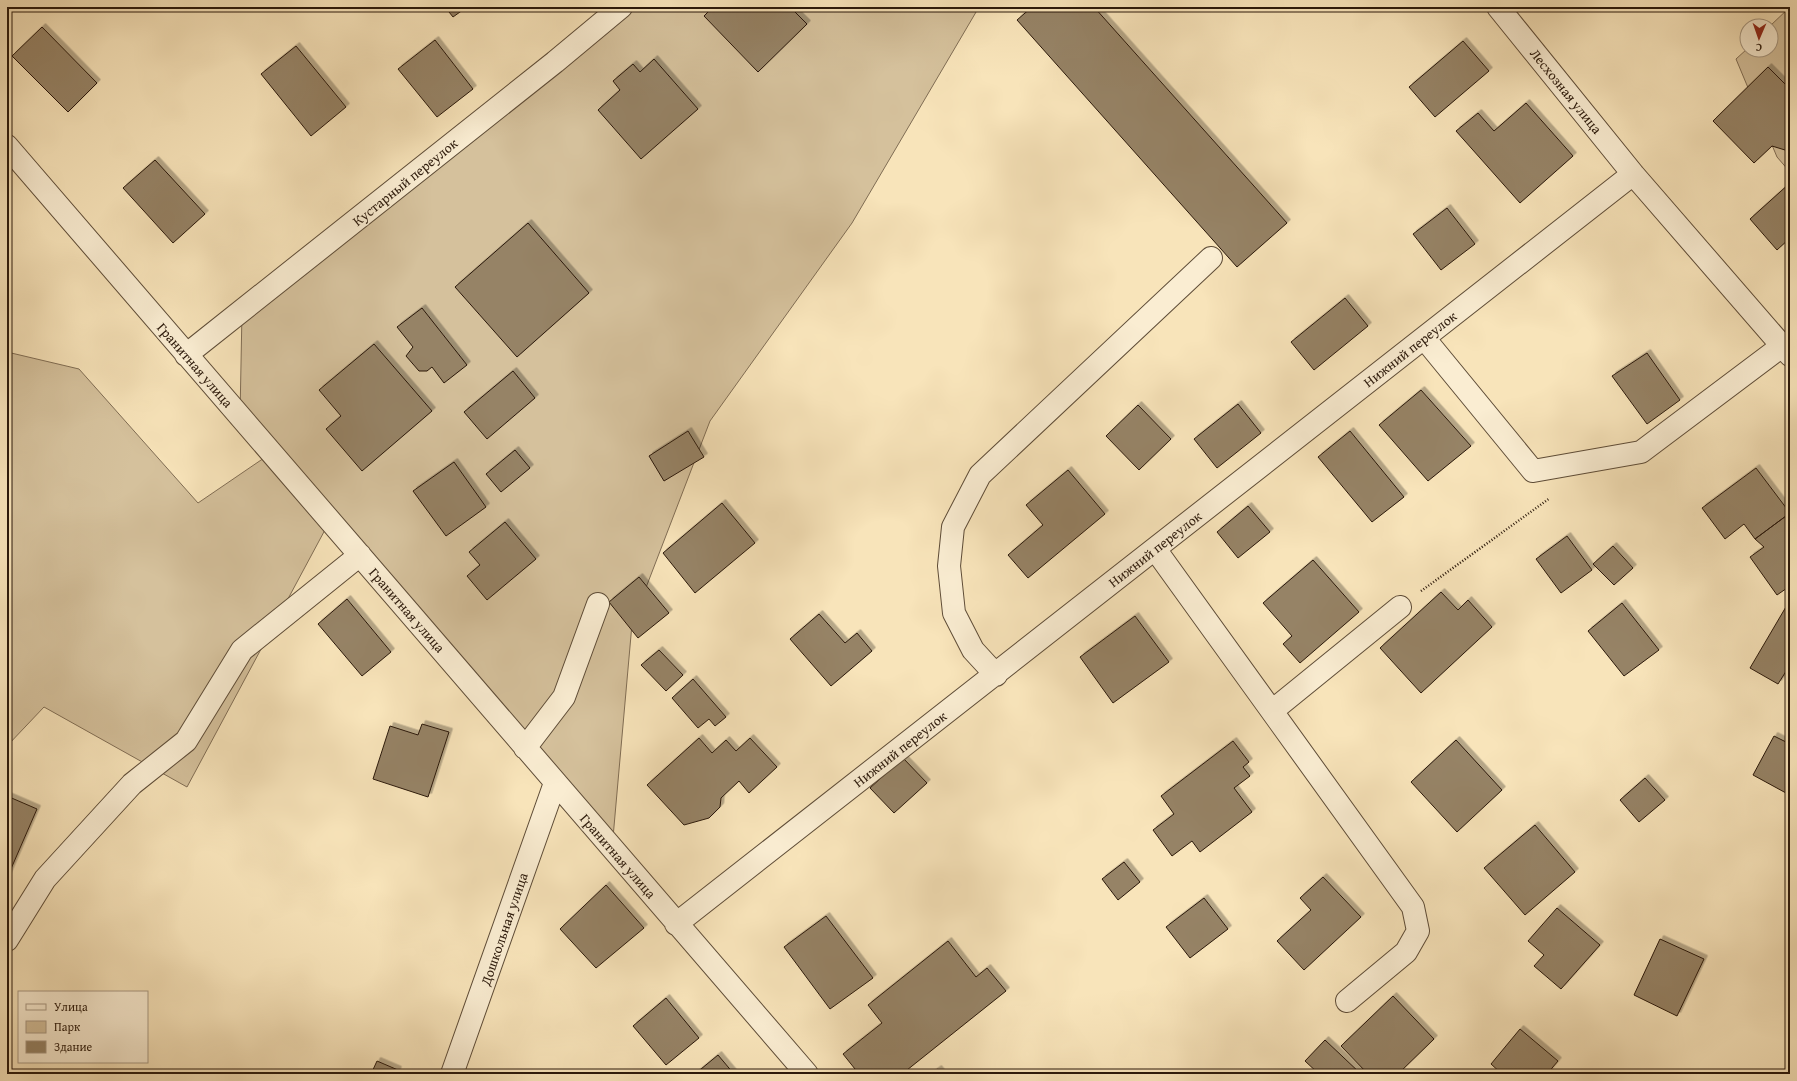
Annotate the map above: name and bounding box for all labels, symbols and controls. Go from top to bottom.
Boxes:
north arrow [1739,18,1779,58]
text: С [1755,40,1762,56]
street label: Лесхозная улица [1525,44,1607,138]
street label: Кустарный переулок [348,133,462,231]
street label: Нижний переулок [1359,306,1461,392]
street label: Гранитная улица [152,318,238,412]
street label: Нижний переулок [1104,506,1206,592]
street label: Гранитная улица [364,563,450,657]
street label: Нижний переулок [849,706,951,792]
street label: Гранитная улица [575,809,661,903]
street label: Дошкольная улица [475,870,533,989]
legend [18,991,148,1063]
text: Улица [54,998,88,1015]
text: Парк [54,1018,81,1035]
text: Здание [54,1038,93,1055]

